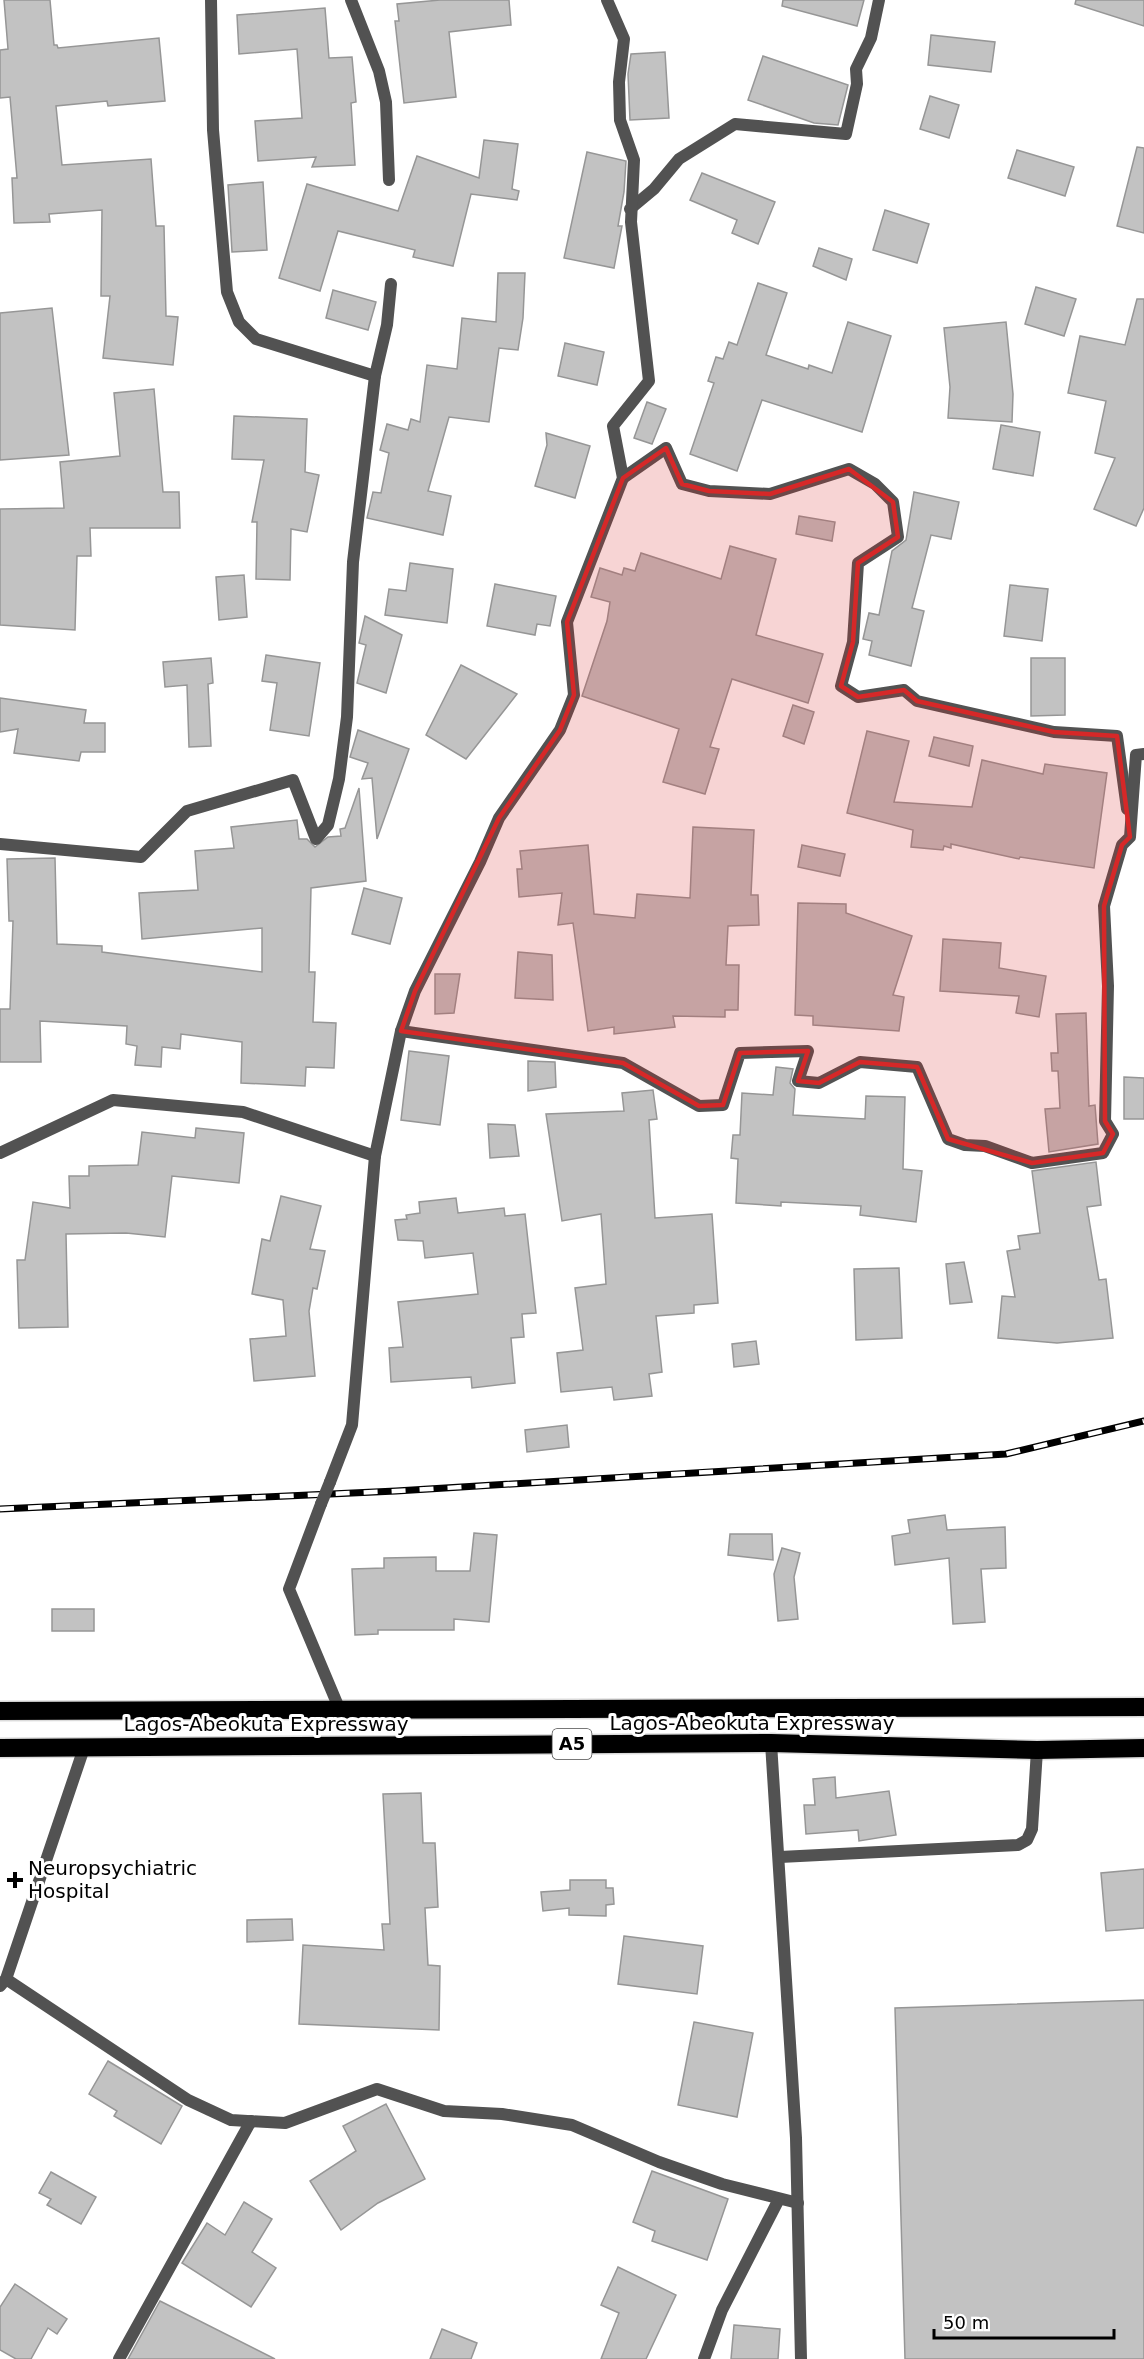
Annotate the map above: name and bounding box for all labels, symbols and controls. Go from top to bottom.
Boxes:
street label: Lagos-Abeokuta Expressway [609,1711,895,1735]
street label: Lagos-Abeokuta Expressway [123,1712,409,1736]
road number: A5 [552,1729,592,1759]
place label: Neuropsychiatric Hospital [28,1856,197,1903]
marker: Neuropsychiatric Hospital [6,1871,24,1889]
scale bar [934,2302,1114,2340]
text: 50 m [943,2312,989,2333]

